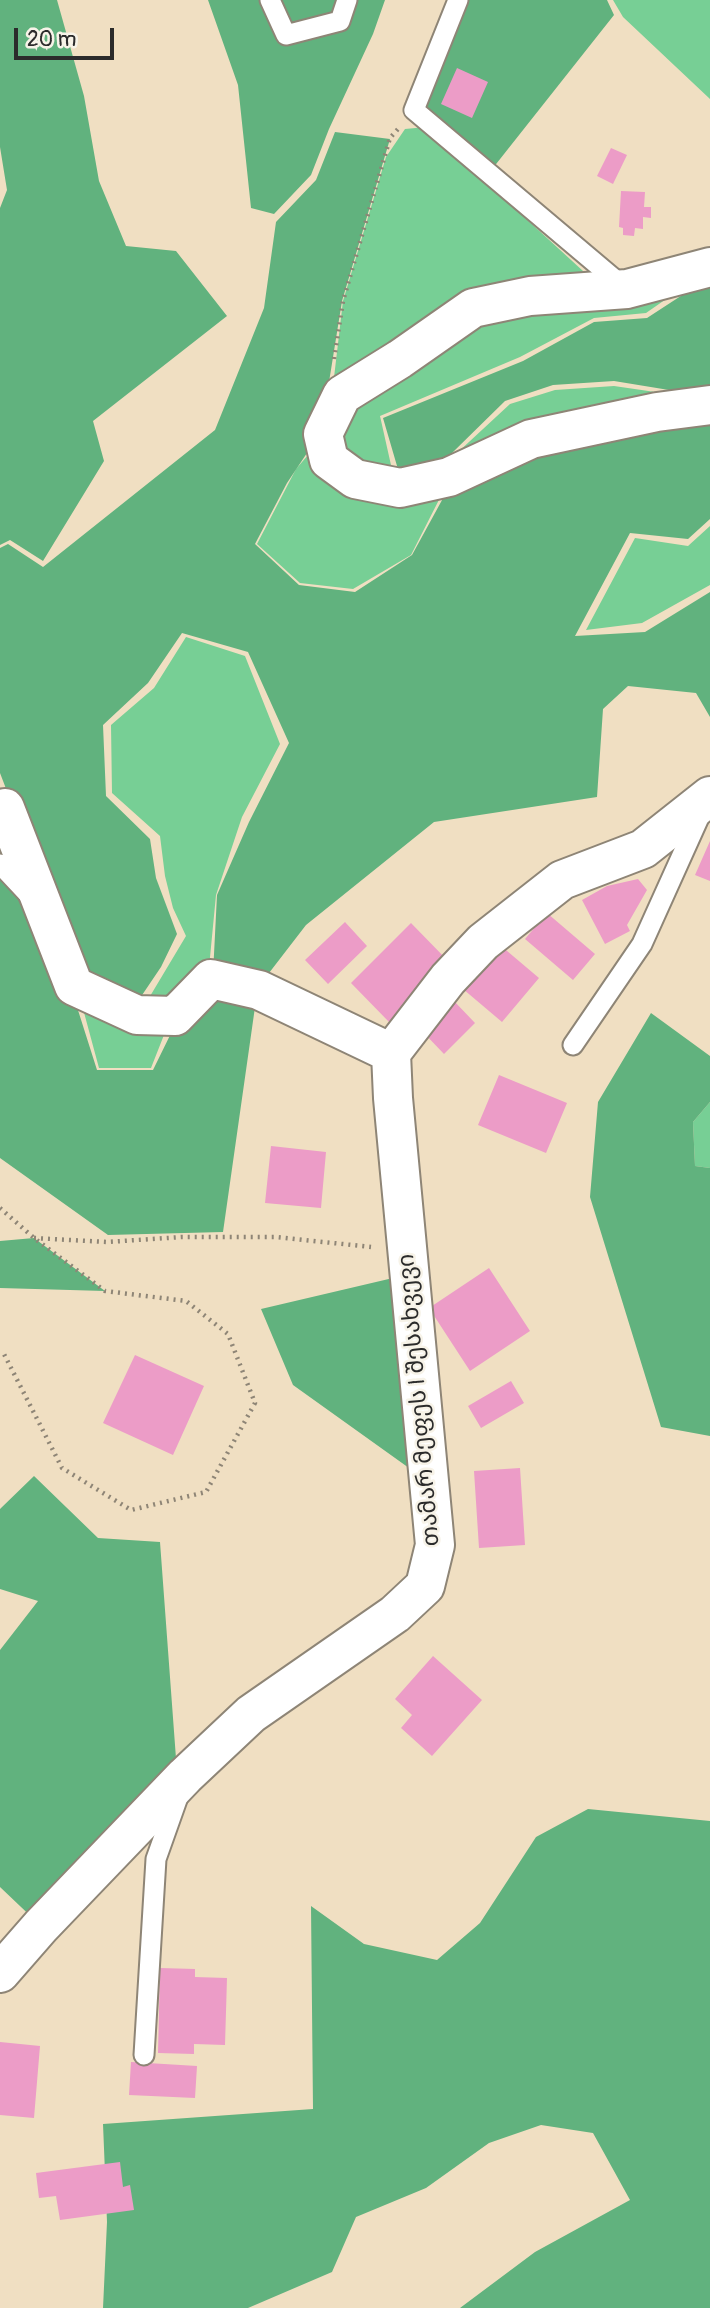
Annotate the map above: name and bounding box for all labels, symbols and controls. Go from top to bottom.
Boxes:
scale bar [18,14,117,58]
text: 20 m [27,26,76,53]
street label: თამარ მეფეს I შესახვევი [393,1253,447,1547]

